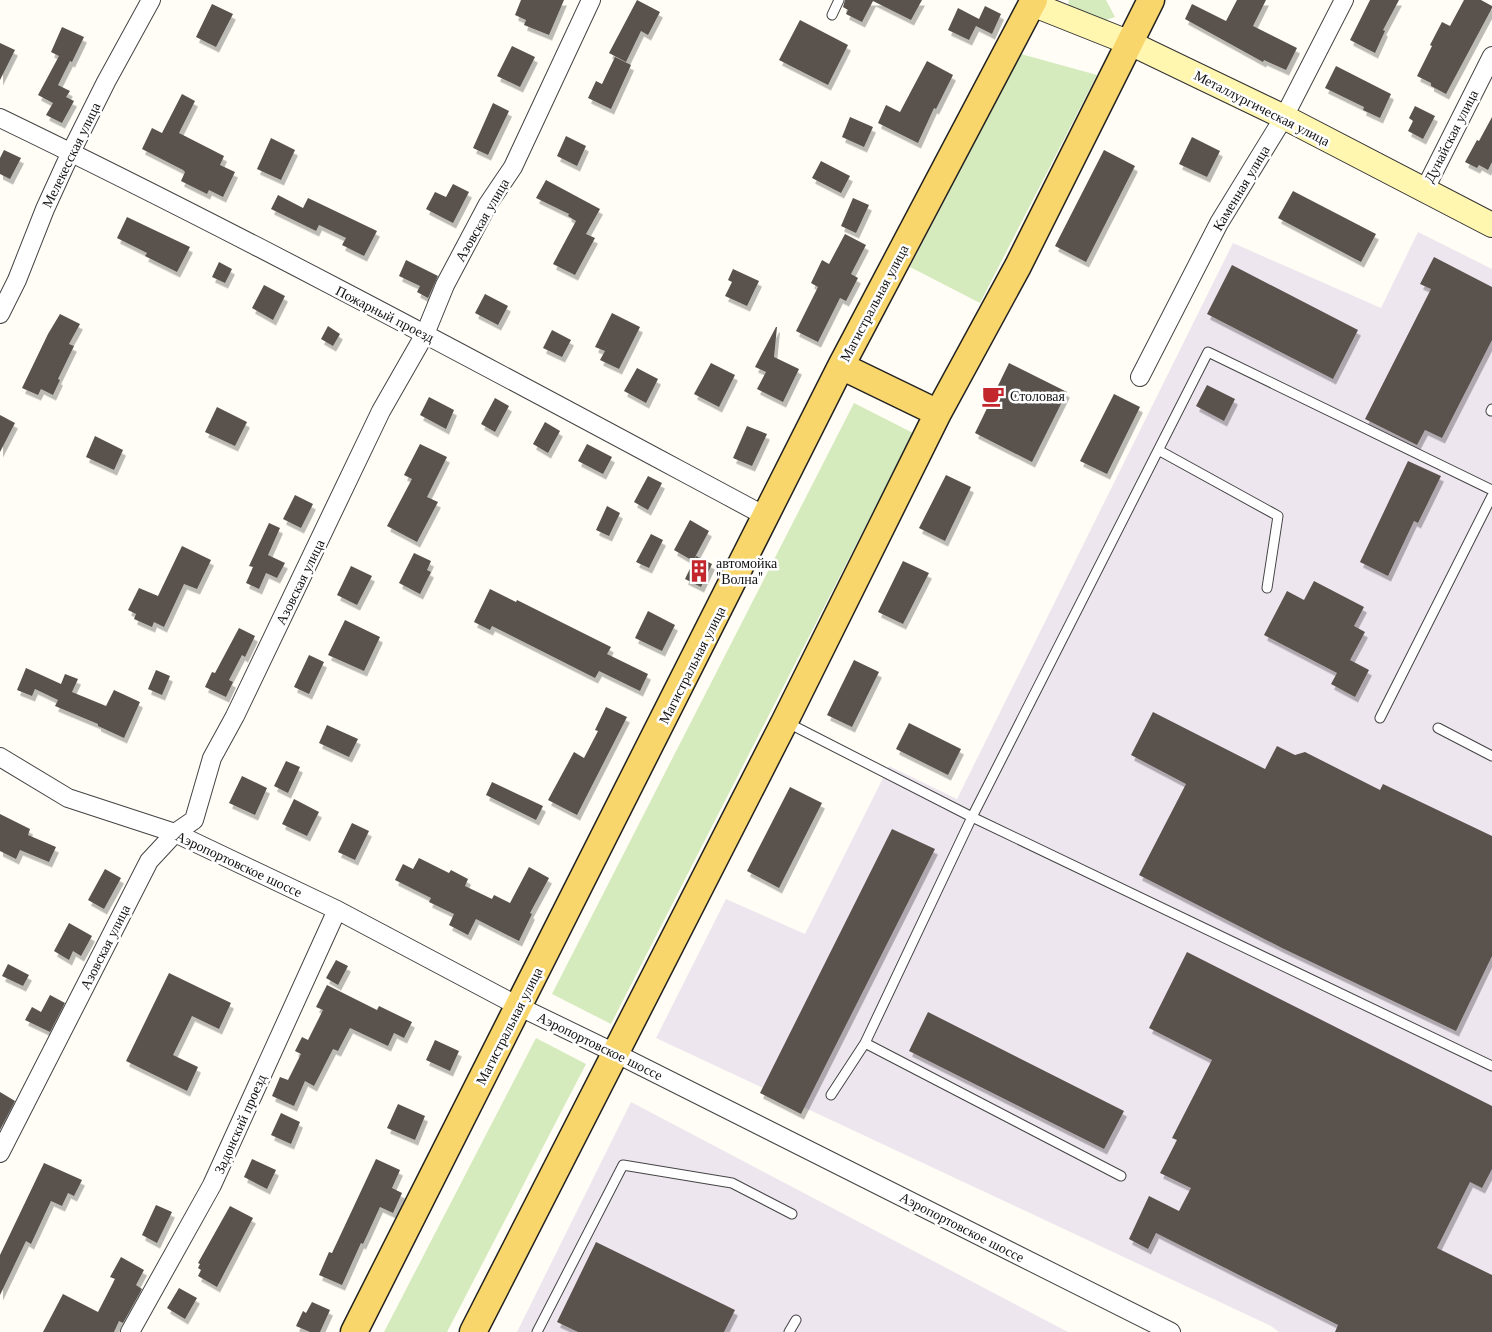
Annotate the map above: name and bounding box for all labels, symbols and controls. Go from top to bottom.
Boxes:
street label: Металлургическая улица [1191,66,1334,150]
street label: Дунайская улица [1420,86,1482,185]
street label: Мелекесская улица [38,99,105,211]
street label: Каменная улица [1208,141,1274,234]
street label: Азовская улица [451,174,513,265]
street label: Магистральная улица [836,241,913,365]
street label: Пожарный проезд [333,281,437,347]
cafe icon: Столовая [980,383,1006,409]
place label: Столовая [1010,387,1066,405]
street label: Азовская улица [271,535,329,628]
place label: автомойка "Волна" [716,554,778,588]
building icon: автомойка "Волна" [686,558,712,584]
street label: Магистральная улица [655,602,730,727]
street label: Аэропортовское шоссе [173,827,305,901]
street label: Азовская улица [76,901,135,993]
street label: Магистральная улица [472,963,547,1088]
street label: Аэропортовское шоссе [534,1008,666,1084]
street label: Задонский проезд [210,1071,270,1177]
street label: Аэропортовское шоссе [897,1188,1027,1266]

